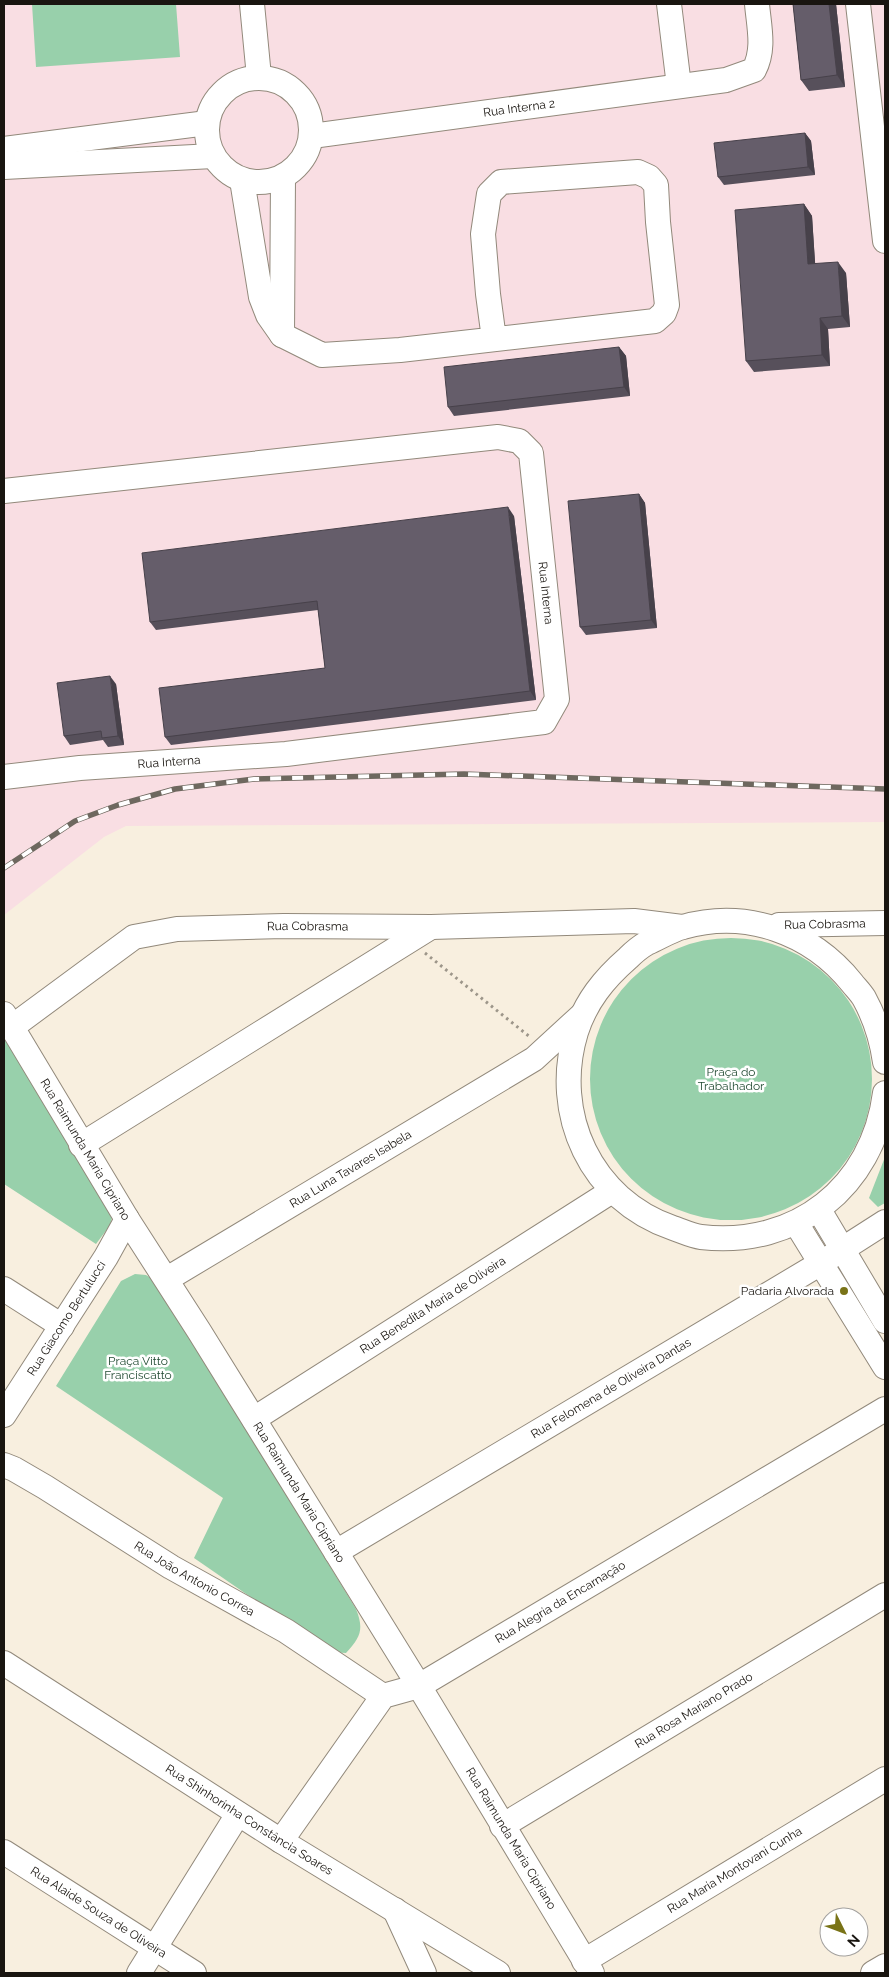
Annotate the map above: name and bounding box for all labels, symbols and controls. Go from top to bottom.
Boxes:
street label: Rua Interna 2 [482,96,556,120]
street label: Rua Interna [536,561,556,625]
street label: Rua Interna [137,753,201,771]
street label: Rua Cobrasma [784,916,866,932]
street label: Rua Cobrasma [267,919,348,933]
park label: Praça do Trabalhador [698,1065,765,1093]
street label: Rua Raimunda Maria Cipriano [37,1076,133,1223]
street label: Rua Luna Tavares Isabela [287,1127,414,1211]
street label: Rua Benedita Maria de Oliveira [357,1254,508,1357]
street label: Rua Giacomo Bertulucci [24,1258,109,1378]
place label: Padaria Alvorada [741,1284,834,1298]
marker: Padaria Alvorada [838,1285,850,1297]
street label: Rua Felomena de Oliveira Dantas [528,1335,694,1441]
park label: Praça Vitto Franciscatto [104,1354,172,1382]
street label: Rua Raimunda Maria Cipriano [250,1419,348,1565]
street label: Rua João Antonio Correa [132,1538,257,1619]
street label: Rua Alegria da Encarnação [493,1558,628,1646]
street label: Rua Rosa Mariano Prado [632,1669,755,1751]
street label: Rua Shinhorinha Constância Soares [163,1762,336,1878]
street label: Rua Raimunda Maria Cipriano [463,1765,559,1912]
street label: Rua Maria Montovani Cunha [665,1824,804,1916]
street label: Rua Alaide Souza de Oliveira [28,1864,169,1961]
north arrow [819,1907,869,1957]
text: N [844,1931,863,1950]

